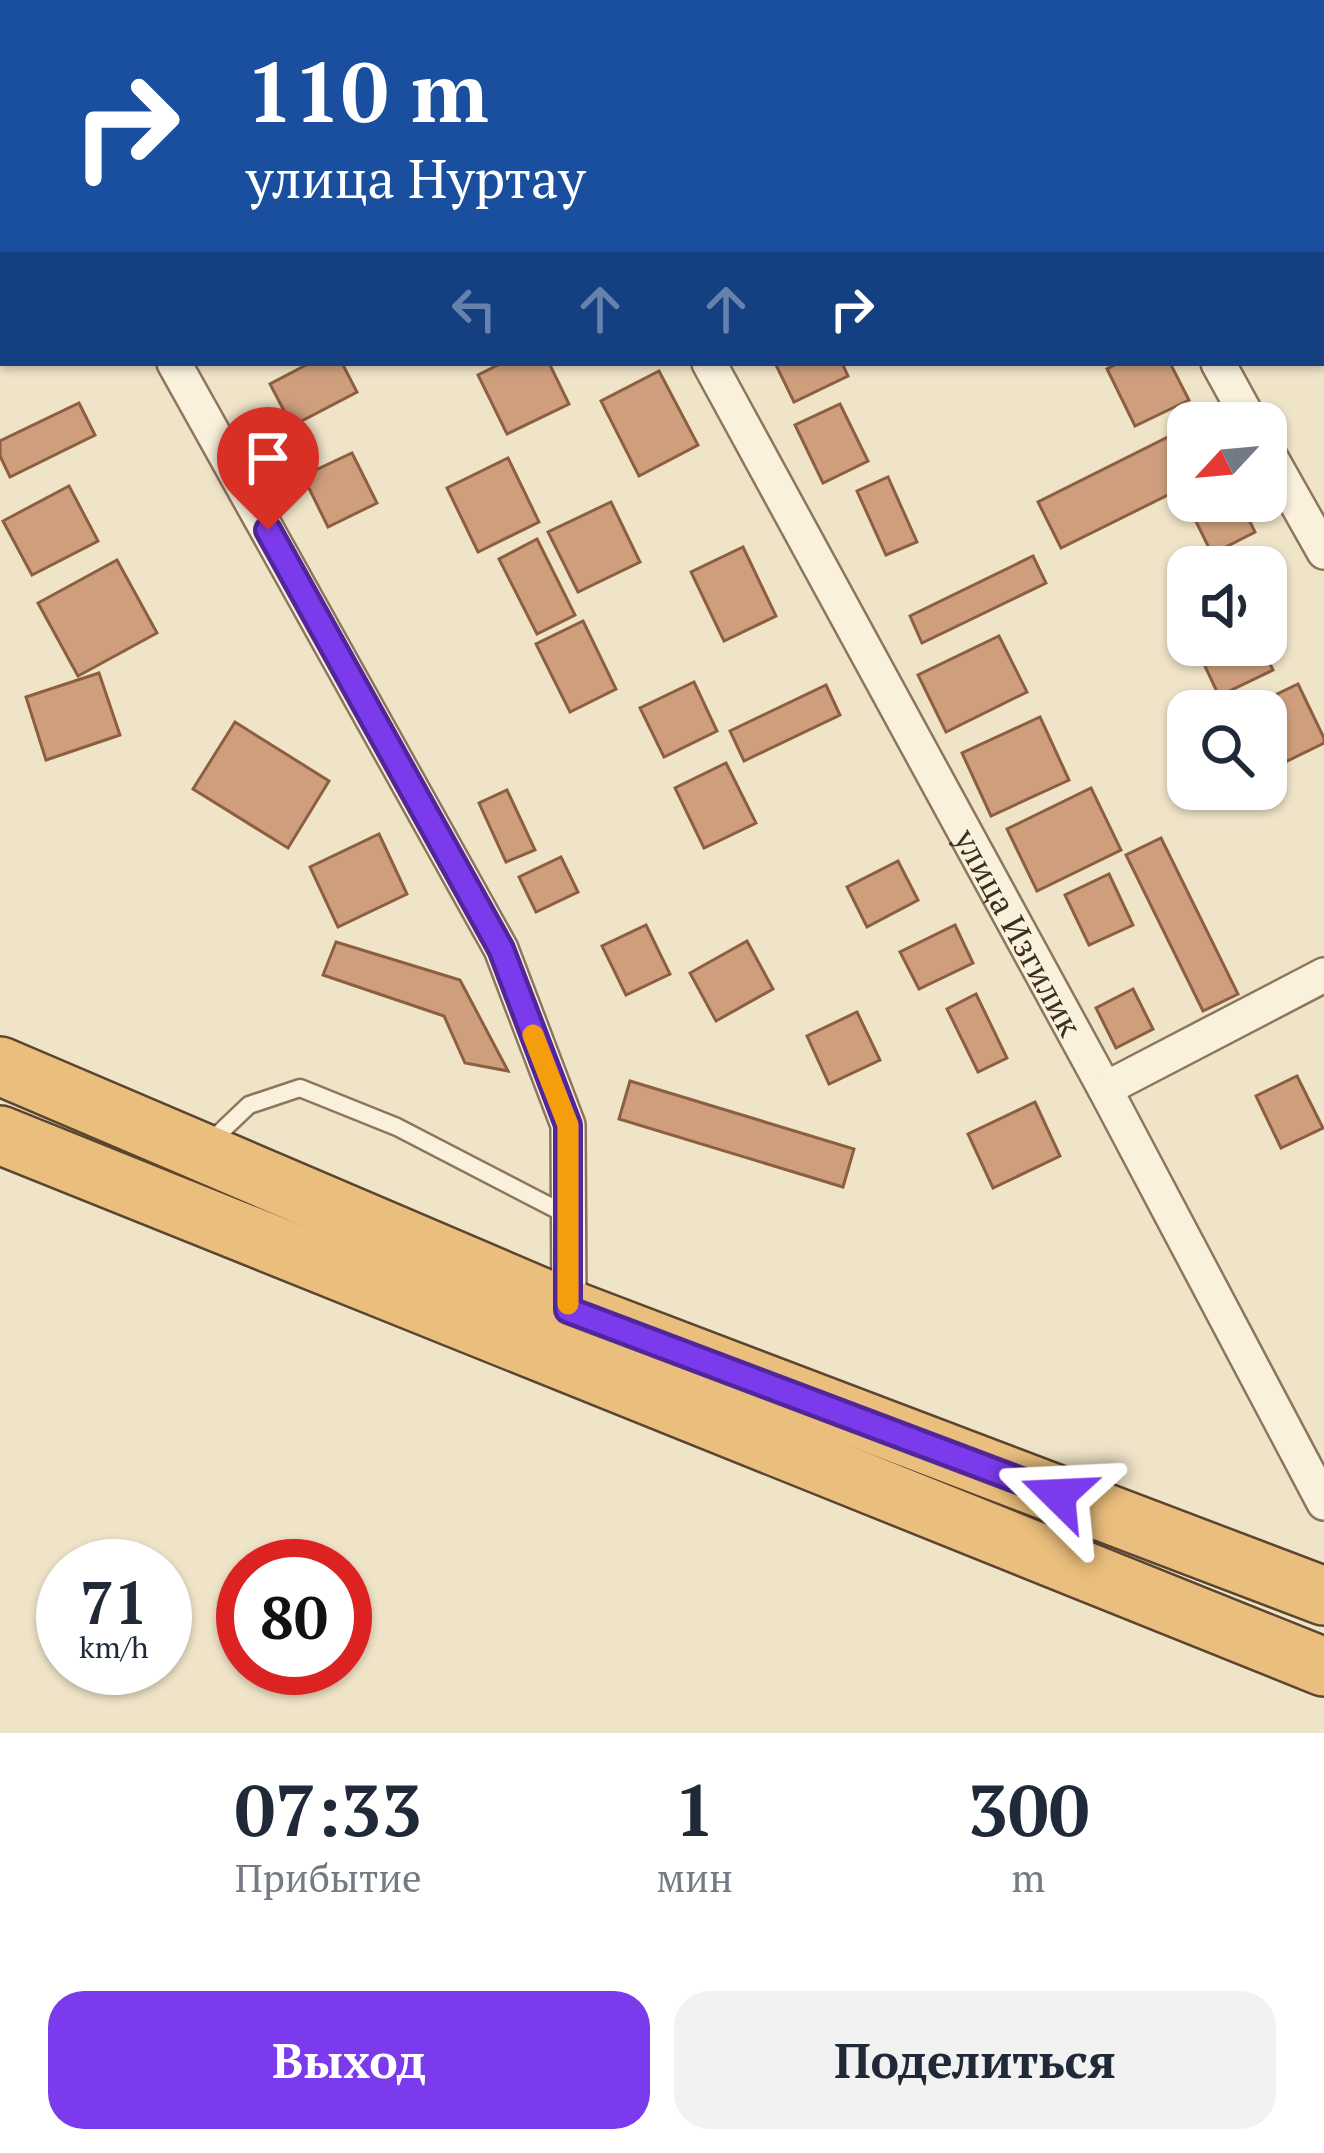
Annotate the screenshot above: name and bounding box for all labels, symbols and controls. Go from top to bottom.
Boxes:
text: 110 m [246,35,489,146]
icon: right [48,48,204,204]
text: улица Нуртау [246,142,586,213]
icon: left [441,276,507,342]
icon: ahead [567,276,633,342]
icon: ahead [693,276,759,342]
icon: right [819,276,885,342]
north arrow [1167,402,1287,522]
map controls [1167,402,1287,810]
pin [217,407,319,530]
icon: arrive [235,425,301,491]
button: sound [1167,546,1287,666]
button: search [1167,690,1287,810]
street label: улица Изгилик [945,820,1093,1043]
position arrow [995,1432,1121,1558]
speed limit sign: 80 [216,1539,372,1695]
text: 71 [80,1562,148,1641]
text: km/h [79,1627,149,1667]
text: 07:33 [235,1761,422,1857]
text: 1 [674,1761,715,1857]
text: 300 [967,1761,1089,1857]
text: Прибытие [235,1851,422,1903]
text: мин [656,1851,733,1903]
text: m [1012,1851,1045,1903]
button: Выход [48,1991,650,2129]
button: Поделиться [674,1991,1276,2129]

